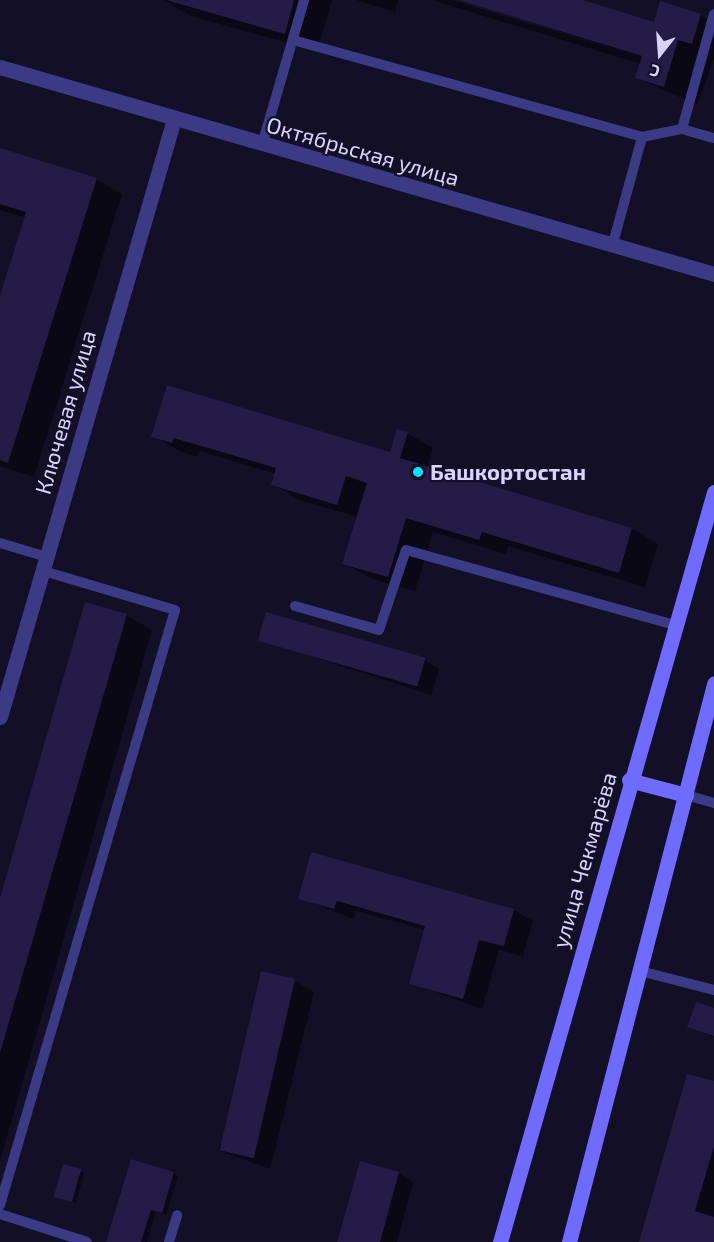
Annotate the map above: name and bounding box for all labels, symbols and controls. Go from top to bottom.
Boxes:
north arrow [630,24,690,84]
text: С [647,61,662,82]
street label: Октябрьская улица [264,111,462,191]
street label: Ключевая улица [29,327,101,497]
place label: Башкортостан [430,459,586,485]
marker: Башкортостан [411,465,425,479]
street label: улица Чекмарёва [546,769,622,951]

